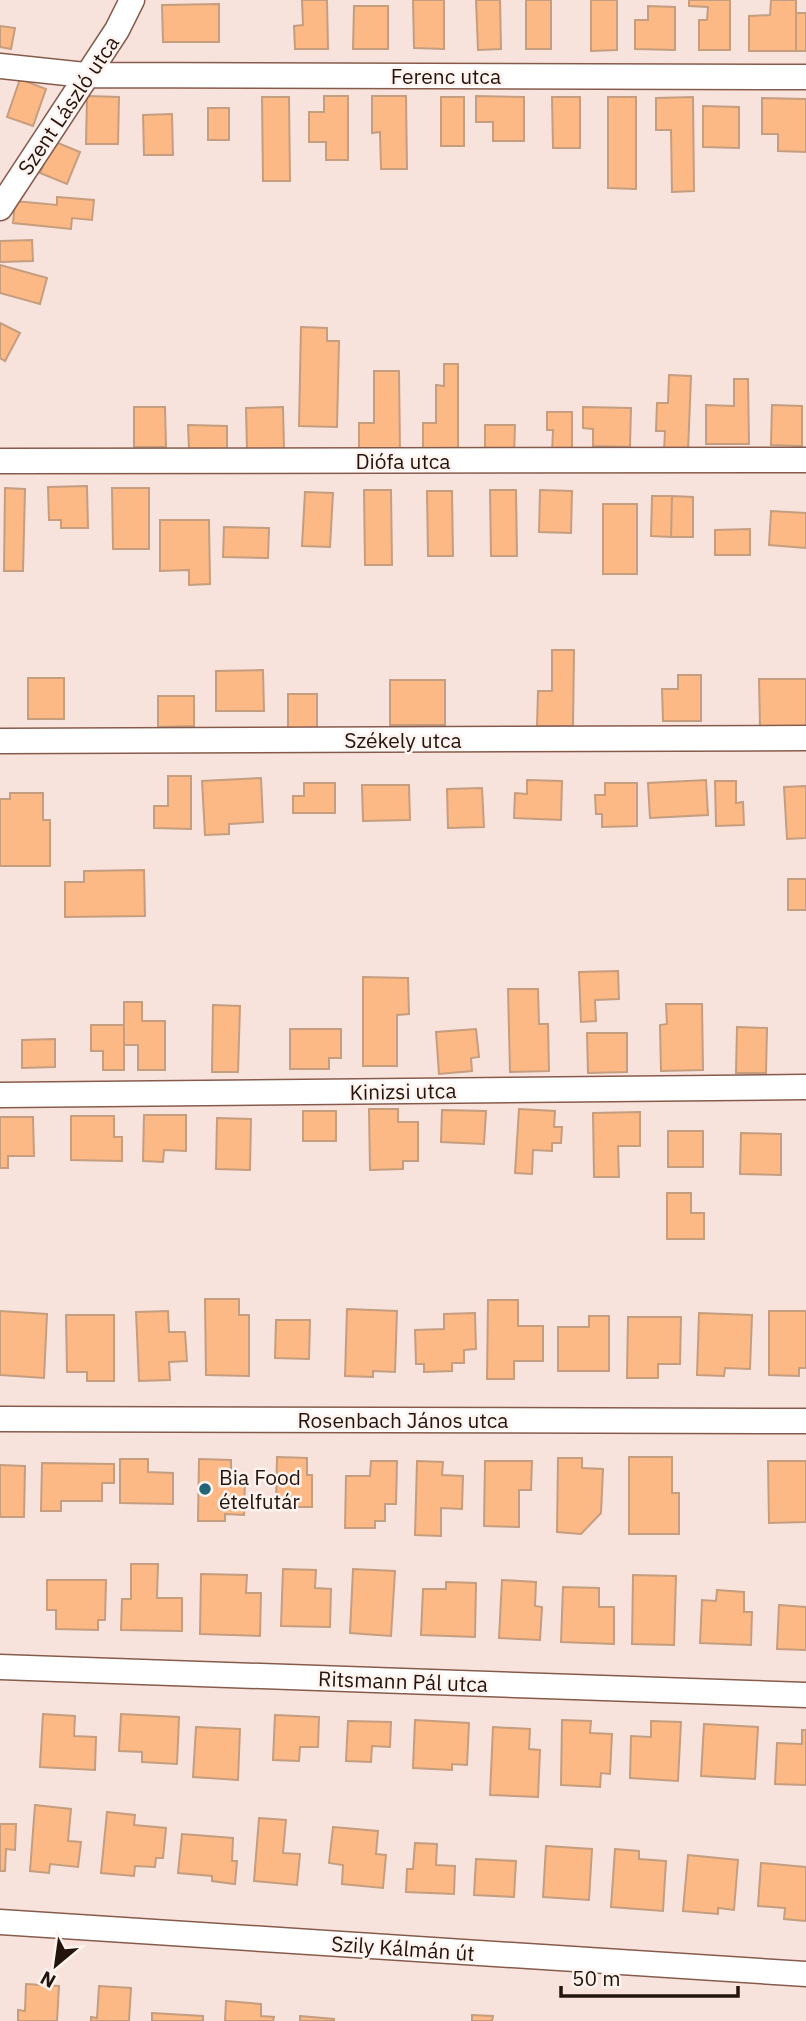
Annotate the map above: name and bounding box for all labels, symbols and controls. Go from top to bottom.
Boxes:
street label: Szent László utca [11,30,125,180]
street label: Ferenc utca [391,62,501,90]
street label: Diófa utca [356,447,450,475]
street label: Székely utca [344,726,462,754]
street label: Kinizsi utca [349,1076,457,1106]
street label: Rosenbach János utca [297,1406,509,1434]
place label: Bia Food ételfutár [219,1463,301,1515]
marker: Bia Food ételfutár [197,1481,213,1497]
street label: Ritsmann Pál utca [318,1664,488,1698]
street label: Szily Kálmán út [330,1929,476,1967]
north arrow [21,1930,91,2000]
scale bar [561,1954,738,1998]
text: 50 m [572,1964,621,1992]
text: N [36,1966,60,1994]

